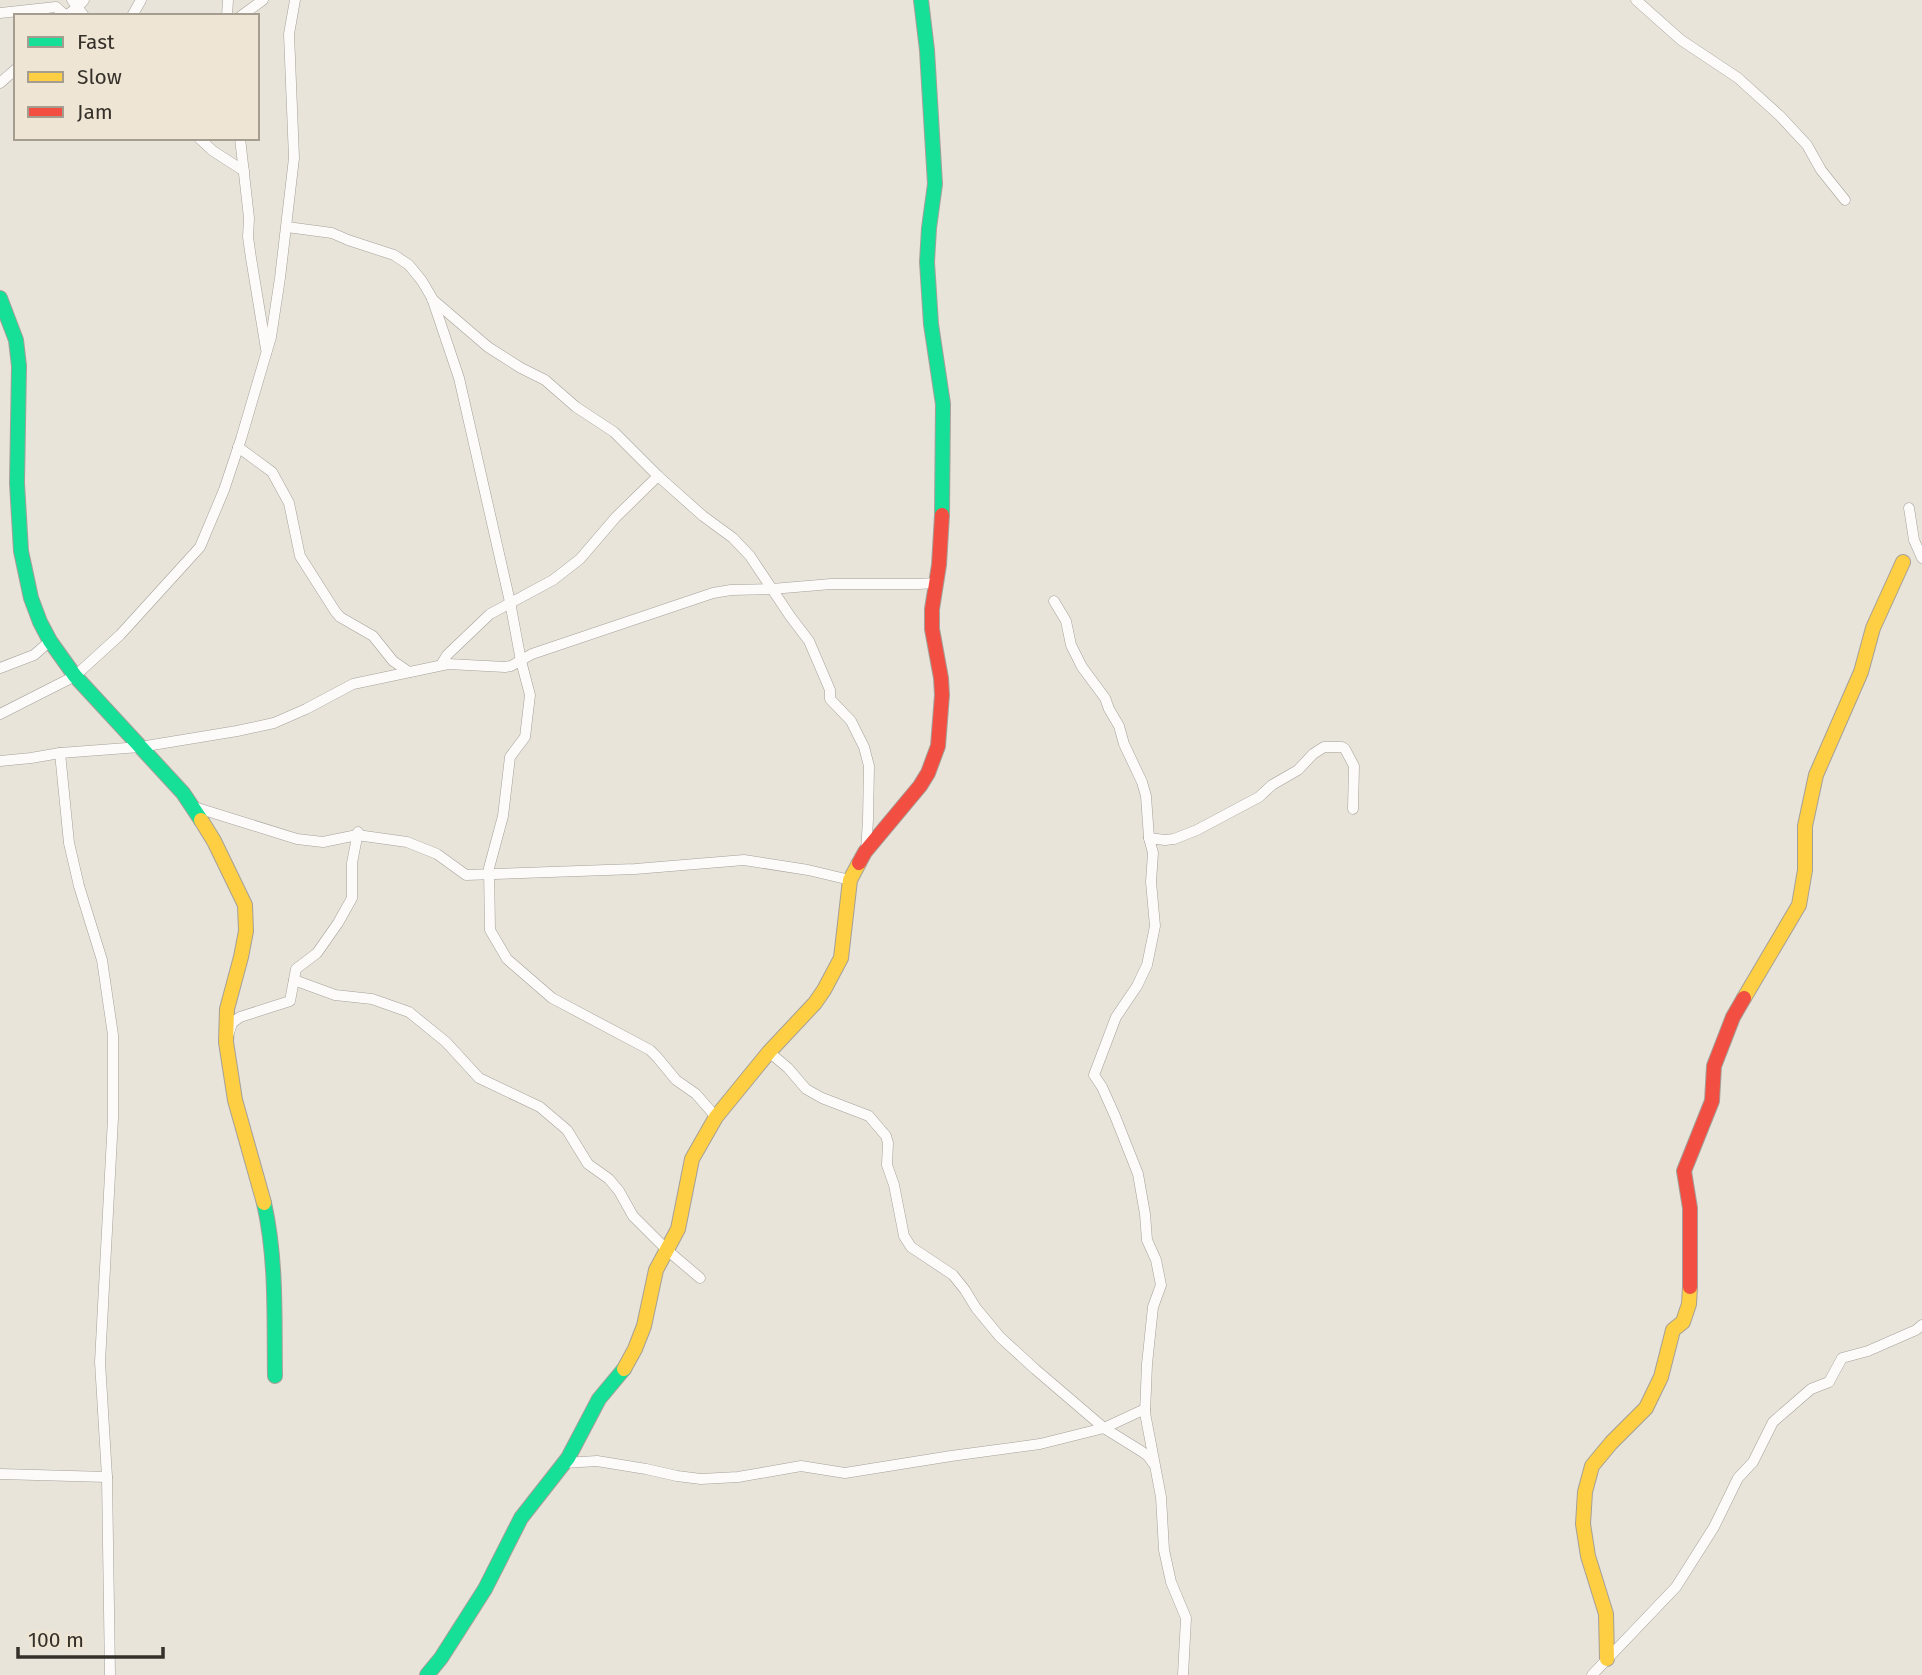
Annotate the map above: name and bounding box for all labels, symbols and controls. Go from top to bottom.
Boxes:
legend [14,14,259,140]
text: Fast [77,29,115,55]
text: Slow [77,64,122,90]
text: Jam [77,99,113,125]
scale bar [18,1616,163,1660]
text: 100 m [28,1627,84,1653]

